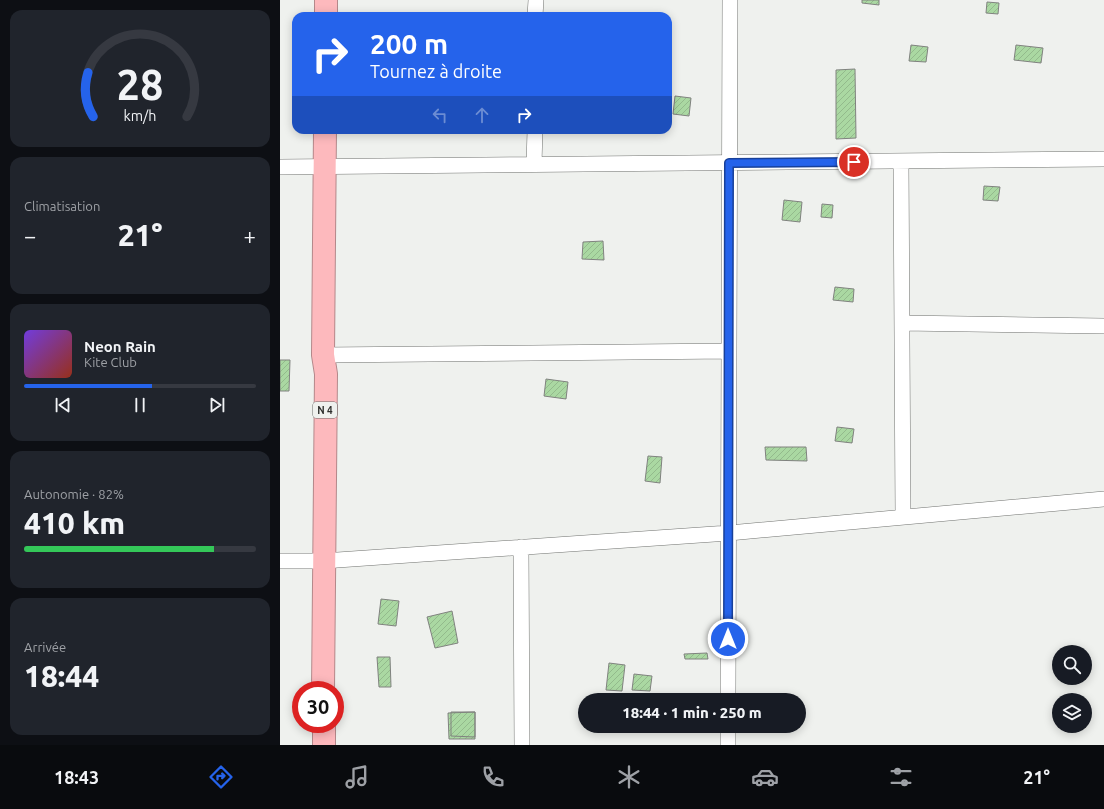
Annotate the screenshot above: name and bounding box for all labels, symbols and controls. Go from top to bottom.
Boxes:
icon: right [304,28,356,80]
text: 200 m [370,28,448,59]
text: 28 [117,60,163,107]
text: Tournez à droite [370,61,502,81]
icon: left [429,104,451,126]
icon: ahead [471,104,493,126]
icon: right [513,104,535,126]
text: km/h [124,107,156,123]
pin [837,145,871,179]
icon: arrive [843,151,865,173]
text: Climatisation [24,199,100,213]
text: 21° [118,218,162,252]
text: − [24,223,36,248]
text: + [244,223,256,248]
text: Neon Rain [84,338,156,355]
text: Kite Club [84,355,137,369]
icon: previous [52,394,74,416]
icon: pause [129,394,151,416]
icon: next [206,394,228,416]
road number: N 4 [313,402,337,418]
text: Autonomie · 82% [24,487,124,501]
text: 410 km [24,506,125,540]
position arrow [707,618,749,660]
text: Arrivée [24,640,66,654]
map controls [1052,645,1092,733]
button: search [1052,645,1092,685]
text: 18:44 [24,659,99,693]
speed limit sign: 30 [292,681,344,733]
button: layers [1052,693,1092,733]
text: 18:44 · 1 min · 250 m [622,704,762,721]
icon: directions [207,763,235,791]
icon: music [343,763,371,791]
icon: phone [479,763,507,791]
icon: climate [615,763,643,791]
icon: car [751,763,779,791]
icon: filters [887,763,915,791]
text: 18:43 [54,767,99,787]
text: 21° [1023,767,1050,787]

